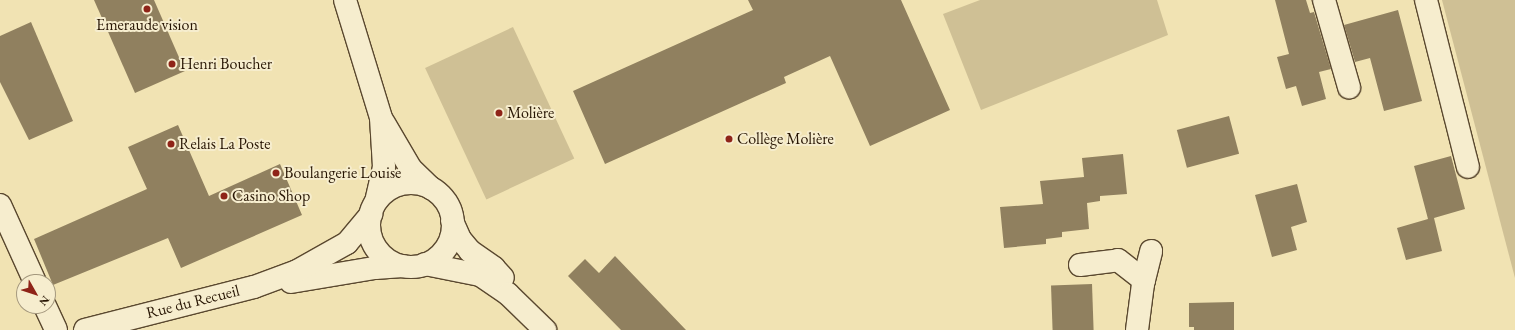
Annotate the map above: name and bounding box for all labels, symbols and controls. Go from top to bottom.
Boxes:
marker: Emeraude vision [142,4,152,14]
place label: Emeraude vision [96,15,198,35]
place label: Henri Boucher [180,54,272,74]
marker: Henri Boucher [167,59,177,69]
place label: Molière [507,103,554,123]
marker: Molière [494,108,504,118]
place label: Collège Molière [737,129,834,149]
place label: Relais La Poste [179,134,270,154]
marker: Collège Molière [724,134,734,144]
marker: Relais La Poste [166,139,176,149]
place label: Boulangerie Louise [284,163,401,183]
marker: Boulangerie Louise [271,168,281,178]
place label: Casino Shop [232,186,310,206]
marker: Casino Shop [219,191,229,201]
north arrow [16,274,56,314]
street label: Rue du Recueil [144,281,242,323]
text: N [36,293,53,309]

